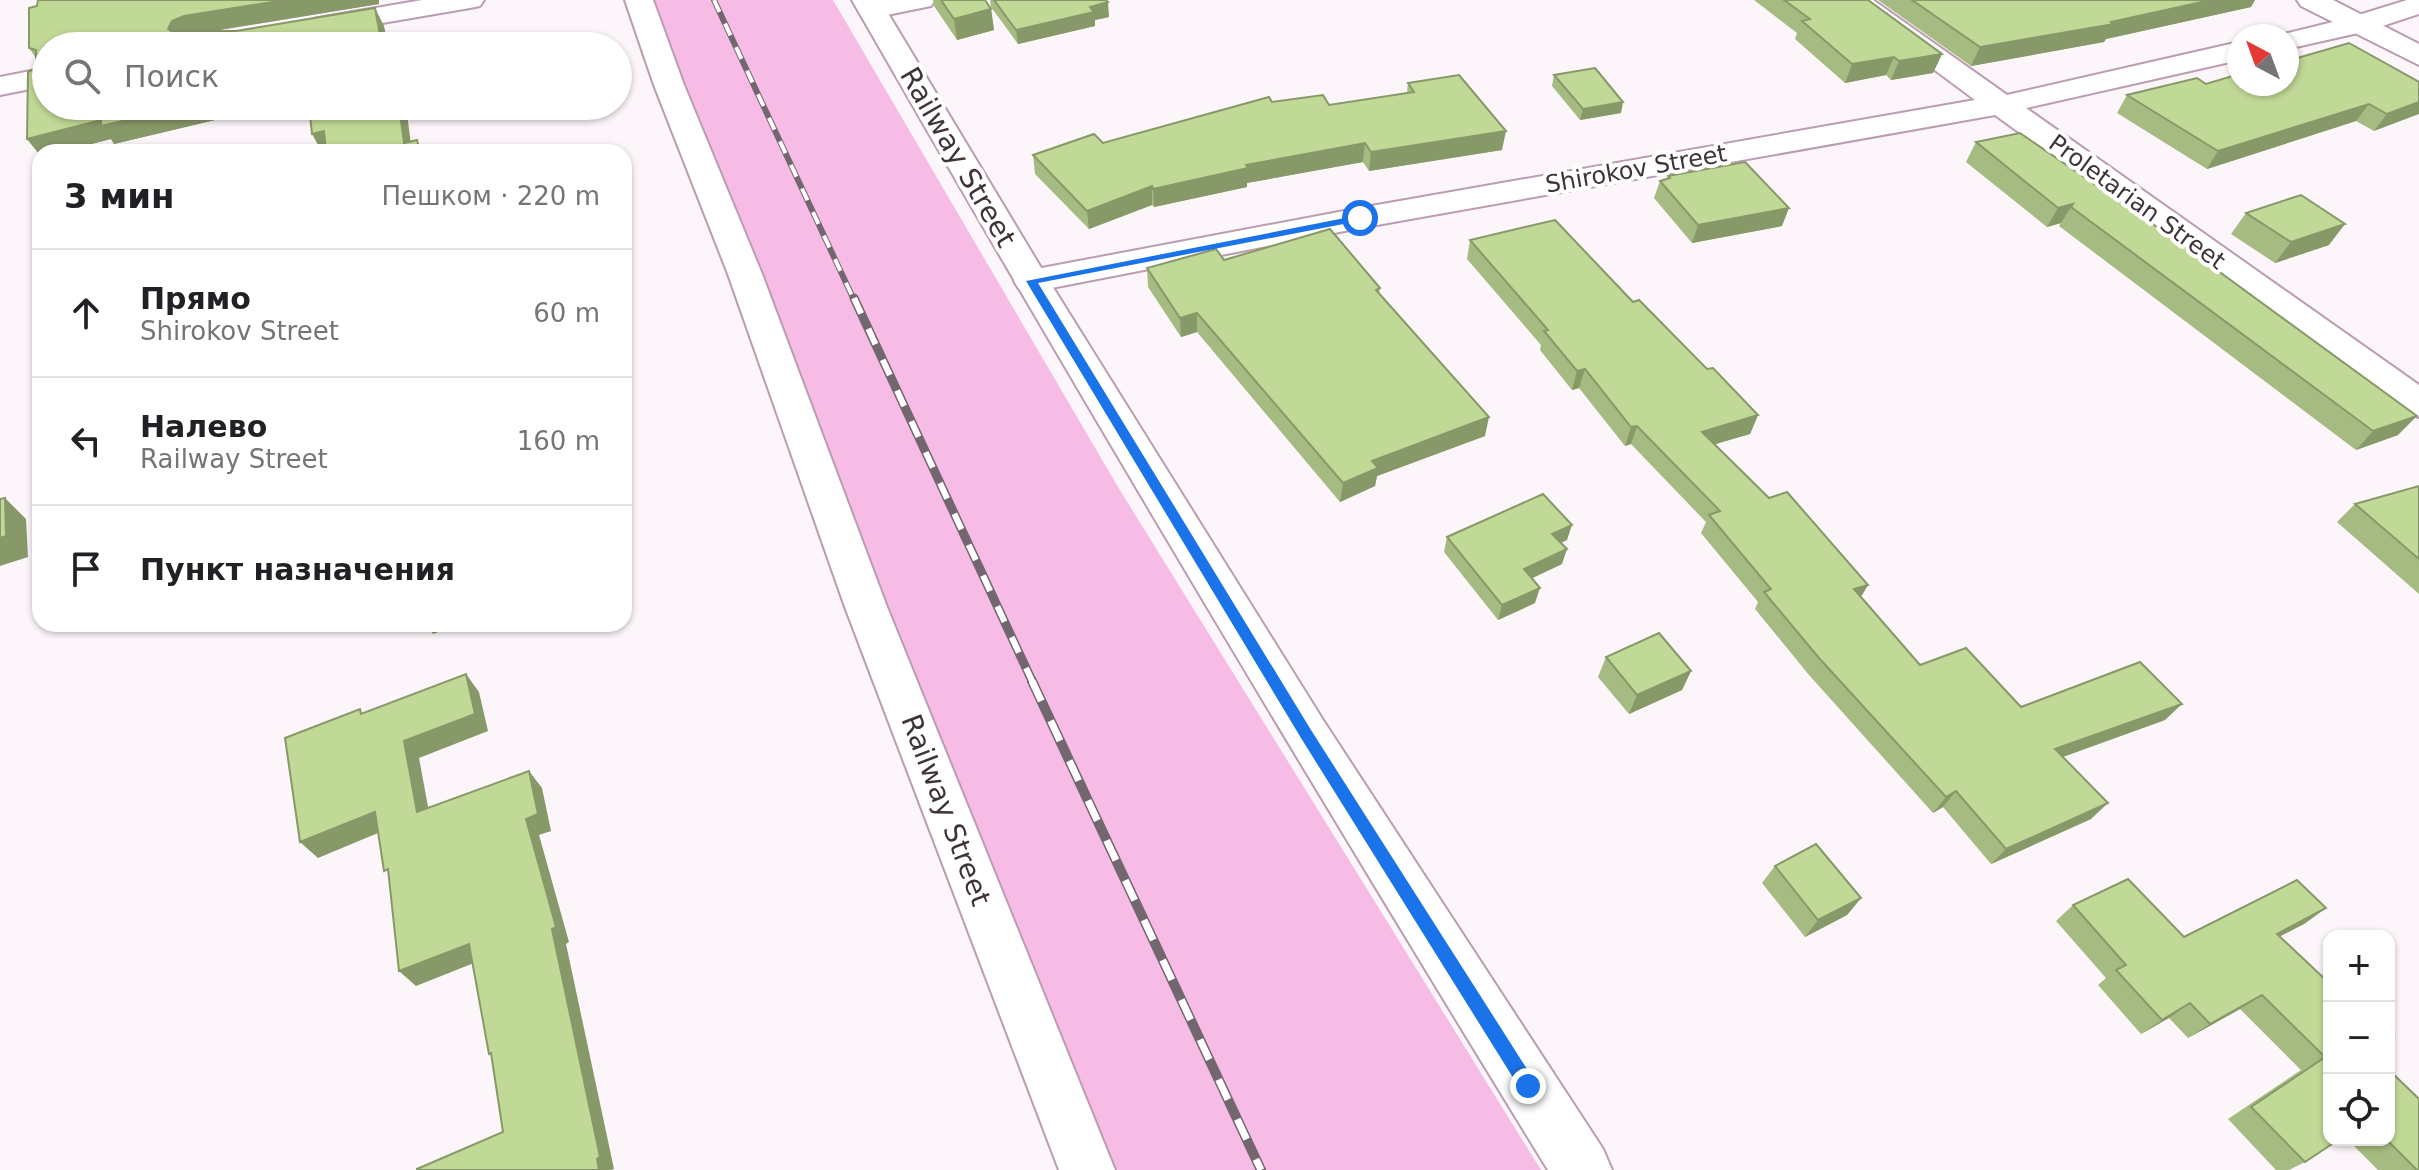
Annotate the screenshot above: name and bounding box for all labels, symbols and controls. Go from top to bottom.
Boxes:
north arrow [2227,24,2299,96]
search box [32,32,632,120]
icon: search [60,54,104,98]
text: Поиск [124,59,219,94]
street label: Railway Street [893,61,1023,253]
street label: Proletarian Street [2044,129,2230,275]
street label: Shirokov Street [1543,139,1729,199]
text: 3 мин [64,176,175,216]
text: Пешком · 220 m [381,181,600,211]
route start [1342,200,1378,236]
text: Прямо [140,281,251,316]
icon: ahead [64,291,108,335]
text: 60 m [533,298,600,328]
text: Shirokov Street [140,316,339,346]
text: Налево [140,409,267,444]
icon: left [64,419,108,463]
text: 160 m [517,426,600,456]
text: Railway Street [140,444,328,474]
icon: arrive [64,547,108,591]
text: Пункт назначения [140,552,455,587]
street label: Railway Street [894,710,998,910]
map controls [2323,930,2395,1146]
button: + [2323,930,2395,1002]
button: − [2323,1002,2395,1074]
route end [1510,1068,1546,1104]
button: locate [2323,1074,2395,1146]

